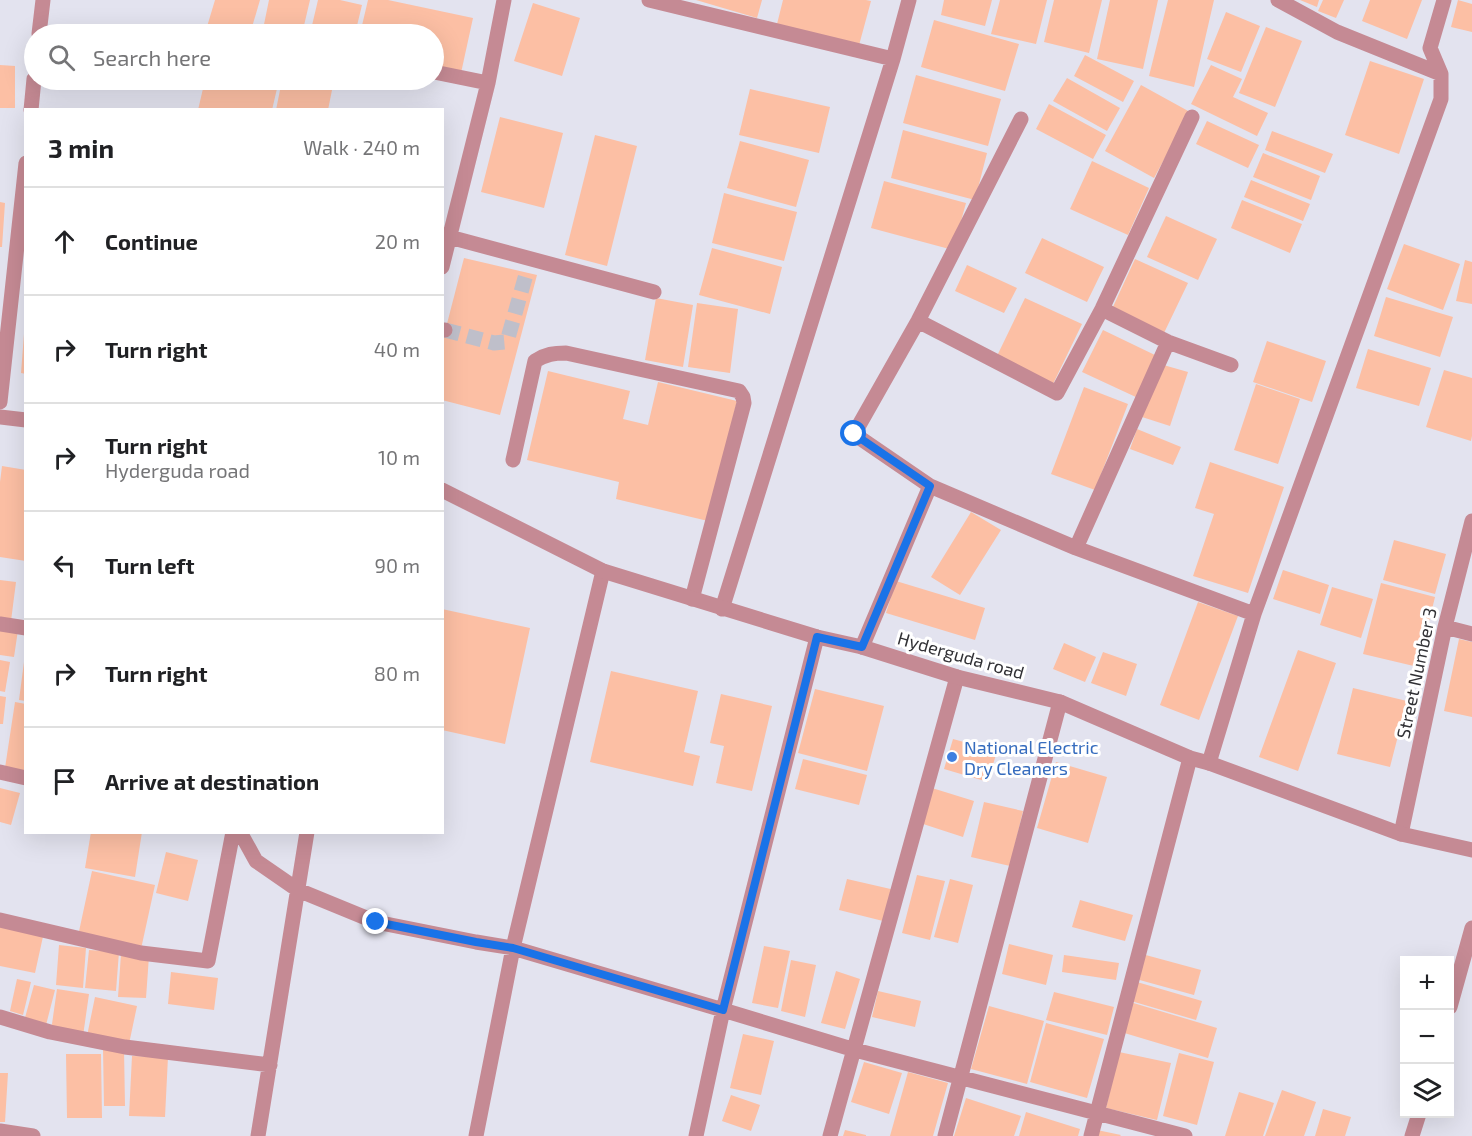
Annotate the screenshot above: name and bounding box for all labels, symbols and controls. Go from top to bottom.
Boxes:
search box [24,24,444,90]
icon: search [45,41,78,74]
text: Search here [93,44,211,70]
text: 3 min [48,132,114,163]
text: Walk · 240 m [303,135,420,159]
icon: ahead [48,225,81,258]
text: Continue [105,228,198,254]
text: 20 m [375,229,420,253]
icon: right [48,333,81,366]
text: Turn right [105,336,207,362]
text: 40 m [374,337,420,361]
route start [840,420,866,446]
text: Turn right [105,432,207,458]
icon: right [48,441,81,474]
text: 10 m [378,445,420,469]
text: Hyderguda road [105,458,250,482]
icon: left [48,549,81,582]
text: Turn left [105,552,194,578]
text: 90 m [375,553,420,577]
street label: Street Number 3 [1391,605,1441,741]
street label: Hyderguda road [895,626,1027,684]
icon: right [48,657,81,690]
text: Turn right [105,660,207,686]
text: 80 m [374,661,420,685]
place label: National Electric Dry Cleaners [964,736,1099,779]
marker: National Electric Dry Cleaners [945,750,959,764]
icon: arrive [48,765,81,798]
text: Arrive at destination [105,768,319,794]
route end [362,908,388,934]
map controls [1400,956,1454,1118]
button: + [1400,956,1454,1010]
button: − [1400,1010,1454,1064]
button: layers [1400,1064,1454,1118]

